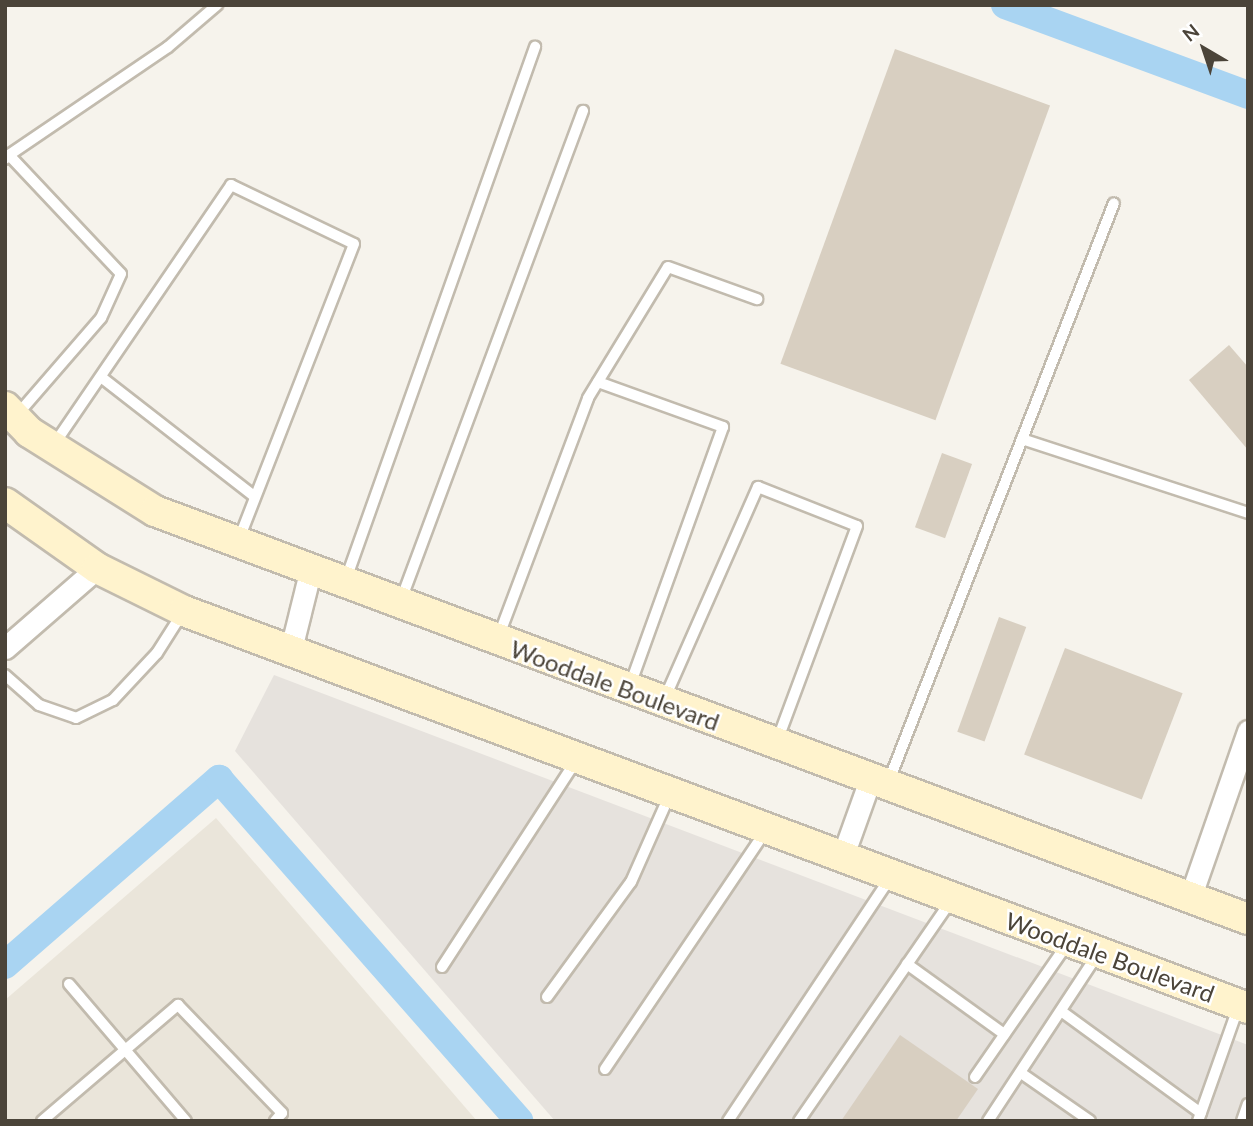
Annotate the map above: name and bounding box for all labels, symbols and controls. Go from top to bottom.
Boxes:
north arrow [1169,14,1239,84]
text: N [1178,19,1203,46]
street label: Wooddale Boulevard [507,634,723,736]
street label: Wooddale Boulevard [1002,906,1218,1008]

